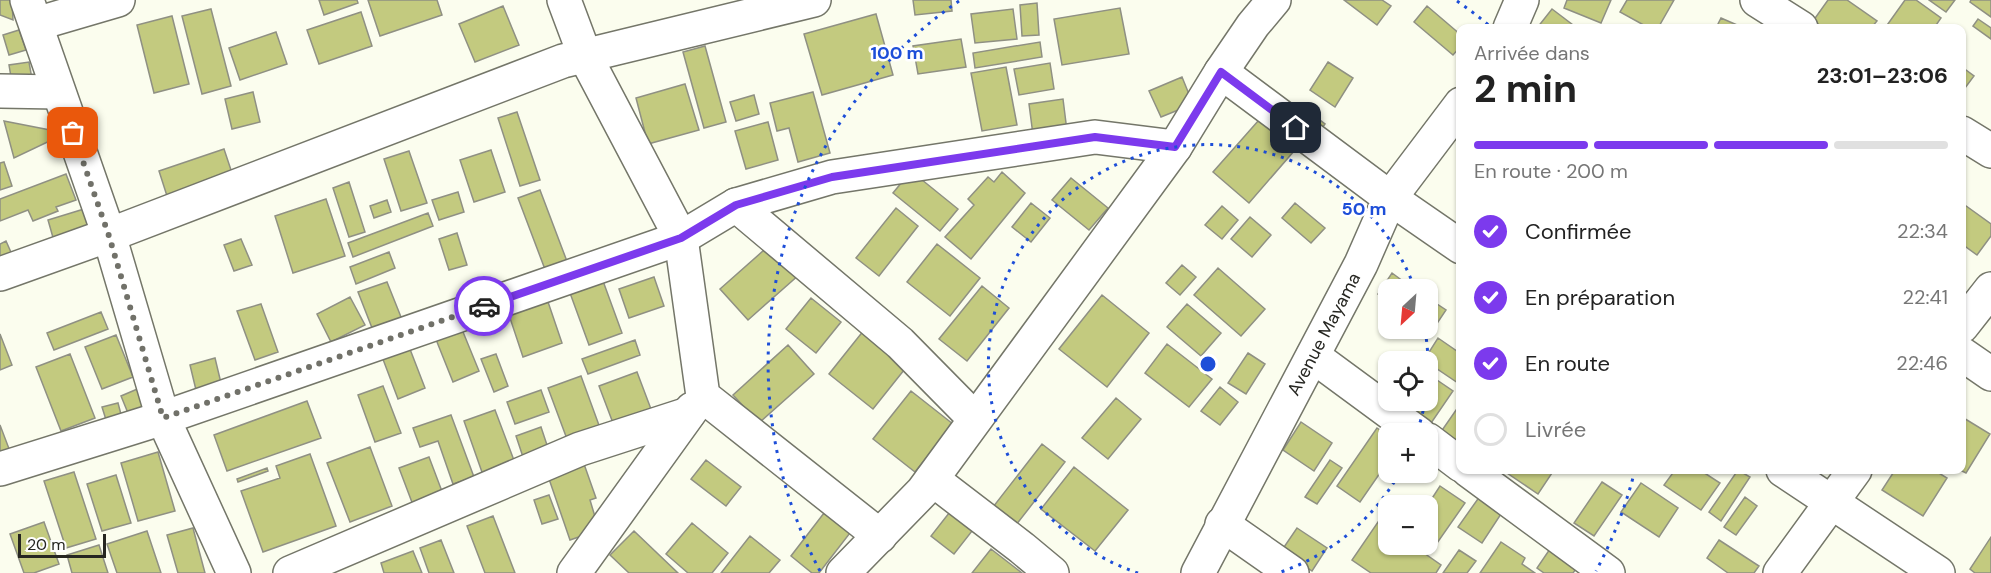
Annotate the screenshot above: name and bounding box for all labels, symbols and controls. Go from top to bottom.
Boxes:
text: Arrivée dans [1474,40,1590,66]
text: 100 m [870,41,924,65]
text: 23:01–23:06 [1817,61,1948,90]
text: 2 min [1474,63,1577,114]
pin [1270,102,1321,153]
pin [47,107,98,158]
icon: home [1279,111,1312,144]
icon: bag [56,116,89,149]
text: En route · 200 m [1474,158,1628,184]
text: 50 m [1341,197,1387,221]
icon: check [1474,215,1507,248]
text: Confirmée [1525,217,1632,246]
text: 22:34 [1897,218,1948,244]
street label: Avenue Mayama [1282,269,1366,400]
courier [454,276,514,336]
north arrow [1378,279,1438,339]
map controls [1378,279,1438,555]
icon: check [1474,281,1507,314]
text: En préparation [1525,283,1675,312]
text: 22:41 [1903,284,1948,310]
icon: car [468,290,501,323]
icon: check [1474,347,1507,380]
text: En route [1525,349,1610,378]
text: 22:46 [1896,350,1948,376]
button: locate [1378,351,1438,411]
centre of rings [1198,354,1218,374]
text: Livrée [1525,415,1586,444]
button: + [1378,423,1438,483]
button: − [1378,495,1438,555]
scale bar [18,531,106,558]
text: 20 m [27,534,66,555]

